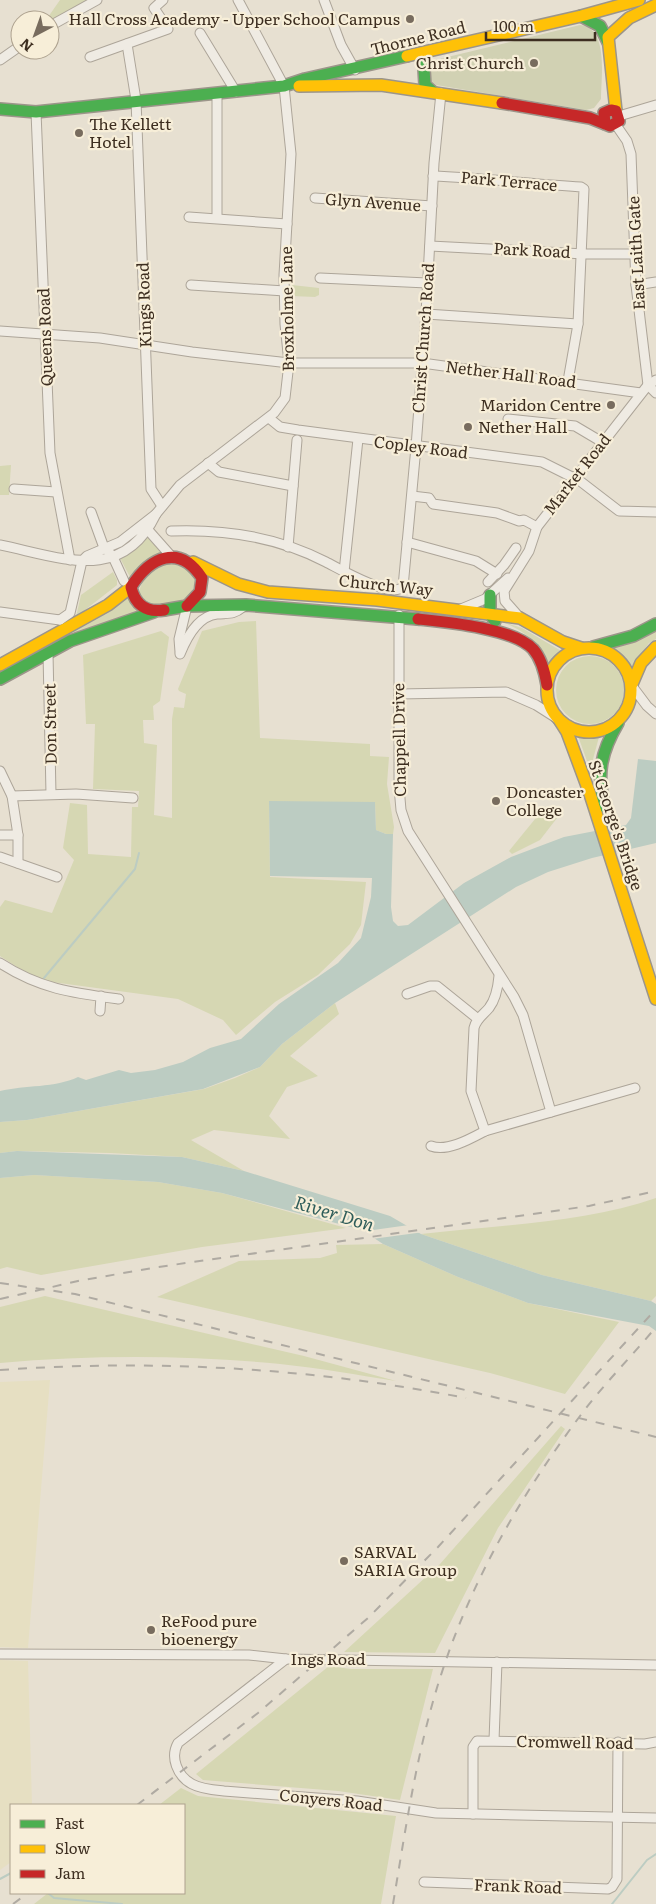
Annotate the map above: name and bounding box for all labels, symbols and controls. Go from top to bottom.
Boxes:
place label: Hall Cross Academy - Upper School Campus [69,6,400,30]
north arrow [10,10,60,60]
scale bar [486,10,595,42]
marker: Hall Cross Academy - Upper School Campus [404,13,416,25]
street label: Thorne Road [368,14,468,60]
text: 100 m [493,14,534,37]
text: N [15,34,37,57]
place label: Christ Church [416,50,524,74]
marker: Christ Church [528,57,540,69]
place label: The Kellett Hotel [89,111,172,153]
marker: The Kellett Hotel [73,127,85,139]
street label: Park Terrace [460,164,558,196]
street label: Glyn Avenue [324,186,422,216]
street label: East Laith Gate [620,195,650,311]
street label: Park Road [493,235,571,263]
street label: Broxholme Lane [273,246,299,372]
street label: Kings Road [130,262,156,348]
street label: Christ Church Road [405,262,439,414]
street label: Queens Road [30,287,58,387]
street label: Nether Hall Road [445,353,578,393]
place label: Maridon Centre [480,392,601,416]
marker: Maridon Centre [605,399,617,411]
place label: Nether Hall [478,414,567,438]
marker: Nether Hall [462,421,474,433]
street label: Market Road [537,427,616,519]
street label: Copley Road [373,428,470,464]
street label: Church Way [338,567,435,601]
street label: Don Street [36,683,62,765]
street label: Chappell Drive [385,683,411,797]
street label: St George's Bridge [583,756,651,893]
place label: Doncaster College [506,779,584,821]
marker: Doncaster College [490,795,502,807]
water label: River Don [291,1188,378,1238]
place label: SARVAL SARIA Group [354,1539,457,1581]
marker: SARVAL SARIA Group [338,1555,350,1567]
place label: ReFood pure bioenergy [161,1608,257,1650]
marker: ReFood pure bioenergy [145,1624,157,1636]
street label: Ings Road [290,1646,366,1670]
street label: Cromwell Road [516,1728,634,1754]
street label: Conyers Road [278,1782,384,1816]
legend [10,1804,185,1894]
text: Fast [55,1811,84,1834]
text: Slow [55,1836,90,1859]
text: Jam [55,1861,86,1884]
street label: Frank Road [474,1871,563,1899]

